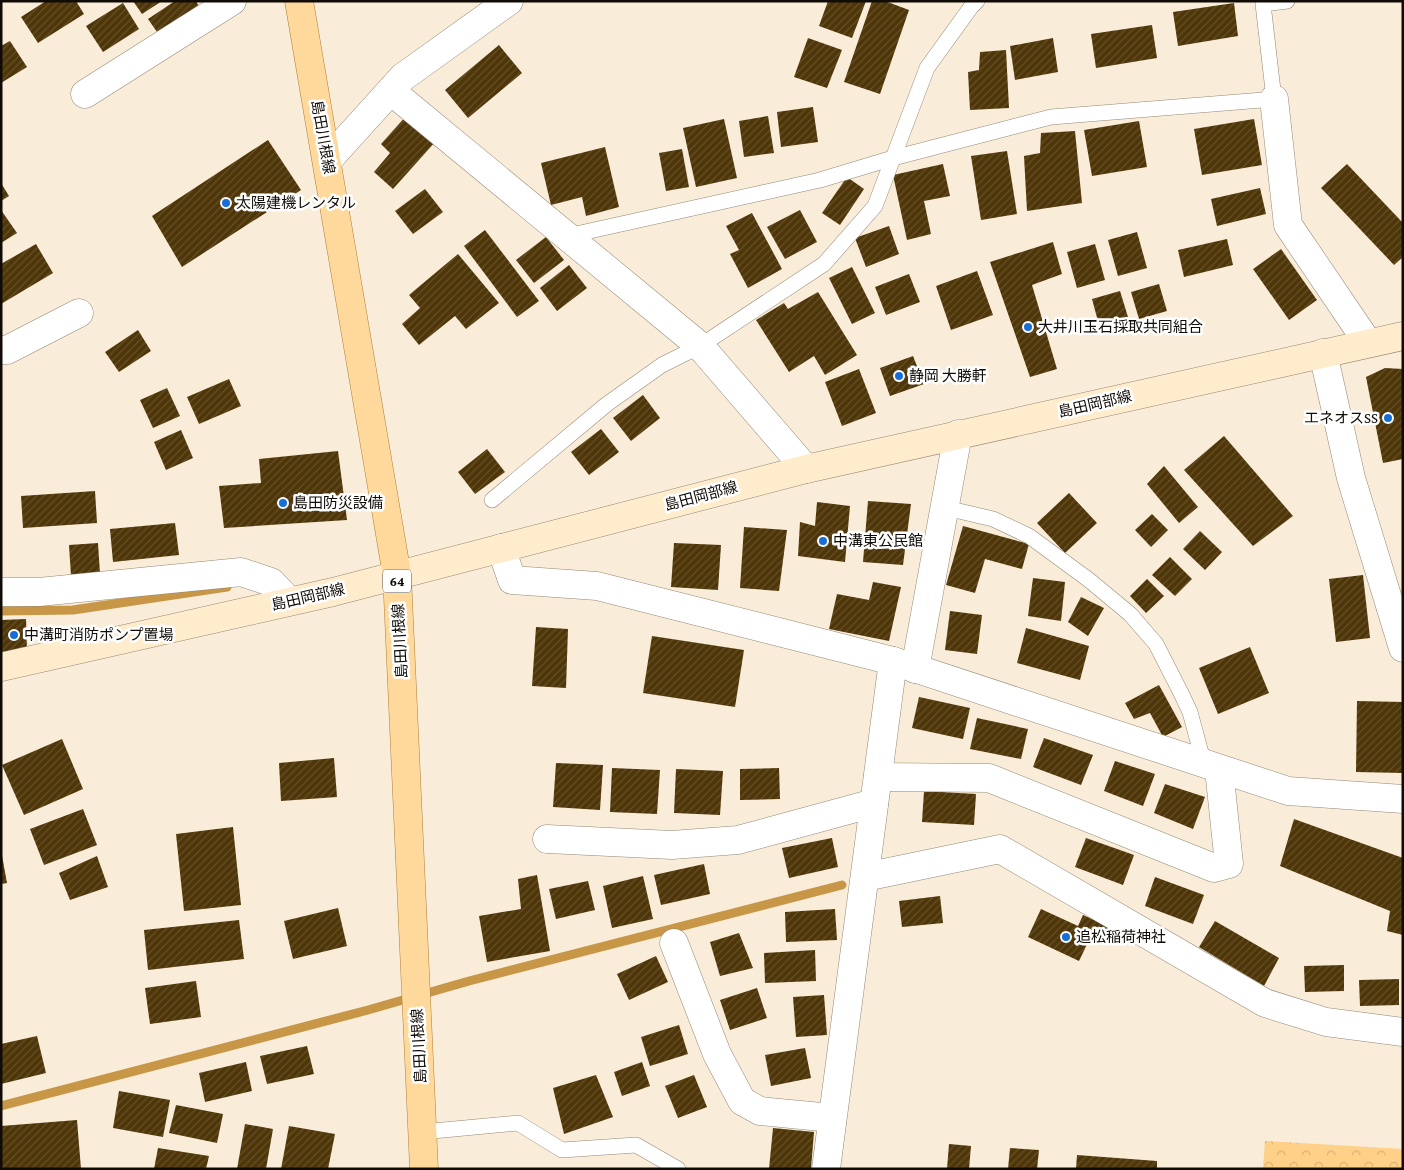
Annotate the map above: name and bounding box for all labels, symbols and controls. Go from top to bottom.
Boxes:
street label: 島田川根線 [309,99,337,175]
place label: 太陽建機レンタル [236,194,356,211]
marker: 太陽建機レンタル [220,197,232,209]
place label: 大井川玉石採取共同組合 [1038,318,1203,335]
marker: 大井川玉石採取共同組合 [1022,321,1034,333]
place label: 静岡 大勝軒 [909,368,987,384]
marker: 静岡 大勝軒 [893,370,905,382]
street label: 島田岡部線 [1057,388,1133,420]
place label: エネオスSS [1304,410,1378,426]
marker: エネオスSS [1382,412,1394,424]
street label: 島田岡部線 [663,479,739,513]
place label: 島田防災設備 [293,495,383,511]
marker: 島田防災設備 [277,497,289,509]
place label: 中溝東公民館 [833,533,923,549]
marker: 中溝東公民館 [817,535,829,547]
road number: 64 [383,570,411,592]
street label: 島田岡部線 [270,581,346,613]
street label: 島田川根線 [390,603,410,679]
place label: 中溝町消防ポンプ置場 [24,627,174,643]
marker: 中溝町消防ポンプ置場 [8,629,20,641]
place label: 追松稲荷神社 [1076,929,1166,945]
marker: 追松稲荷神社 [1060,931,1072,943]
street label: 島田川根線 [409,1008,429,1084]

